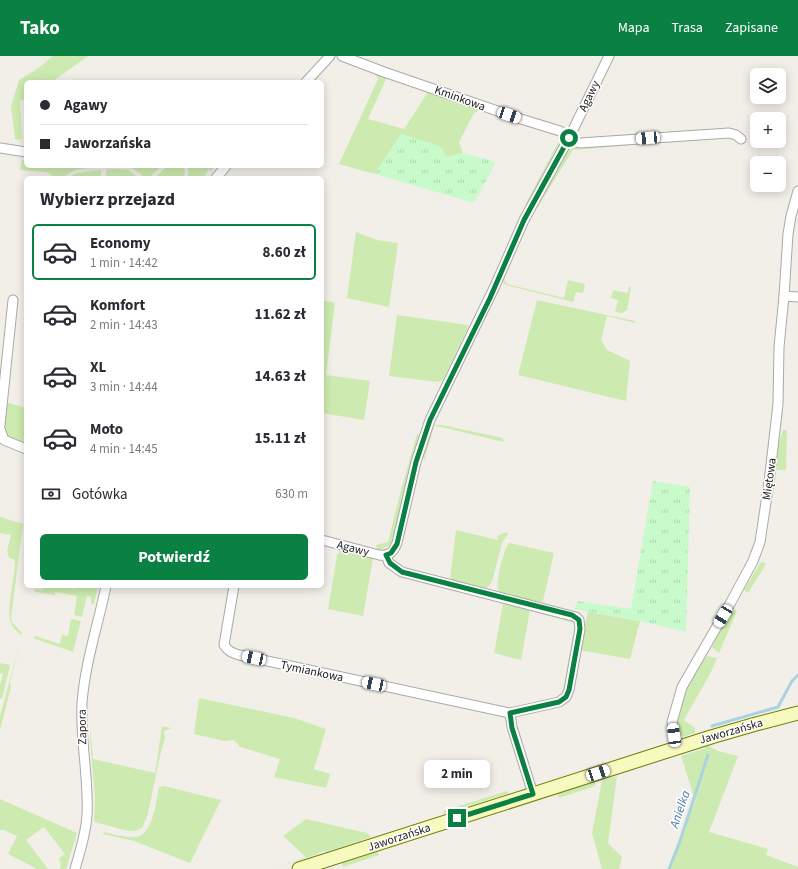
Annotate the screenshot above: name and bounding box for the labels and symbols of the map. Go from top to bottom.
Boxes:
street label: Agawy [575,77,604,115]
street label: Kminkowa [432,81,488,116]
car [496,105,522,125]
route start [560,129,578,147]
car [636,131,660,145]
street label: Miętowa [758,457,781,501]
street label: Agawy [335,536,371,561]
car [712,603,734,629]
car [241,650,267,666]
street label: Tymiankowa [279,657,345,686]
car [361,676,387,692]
street label: Zapora [74,709,91,745]
street label: Jaworzańska [697,714,765,749]
car [666,722,682,748]
callout: 2 min [424,760,490,788]
car [585,764,611,782]
water label: Anielka [665,788,695,832]
route end [448,809,466,827]
street label: Jaworzańska [365,819,433,856]

